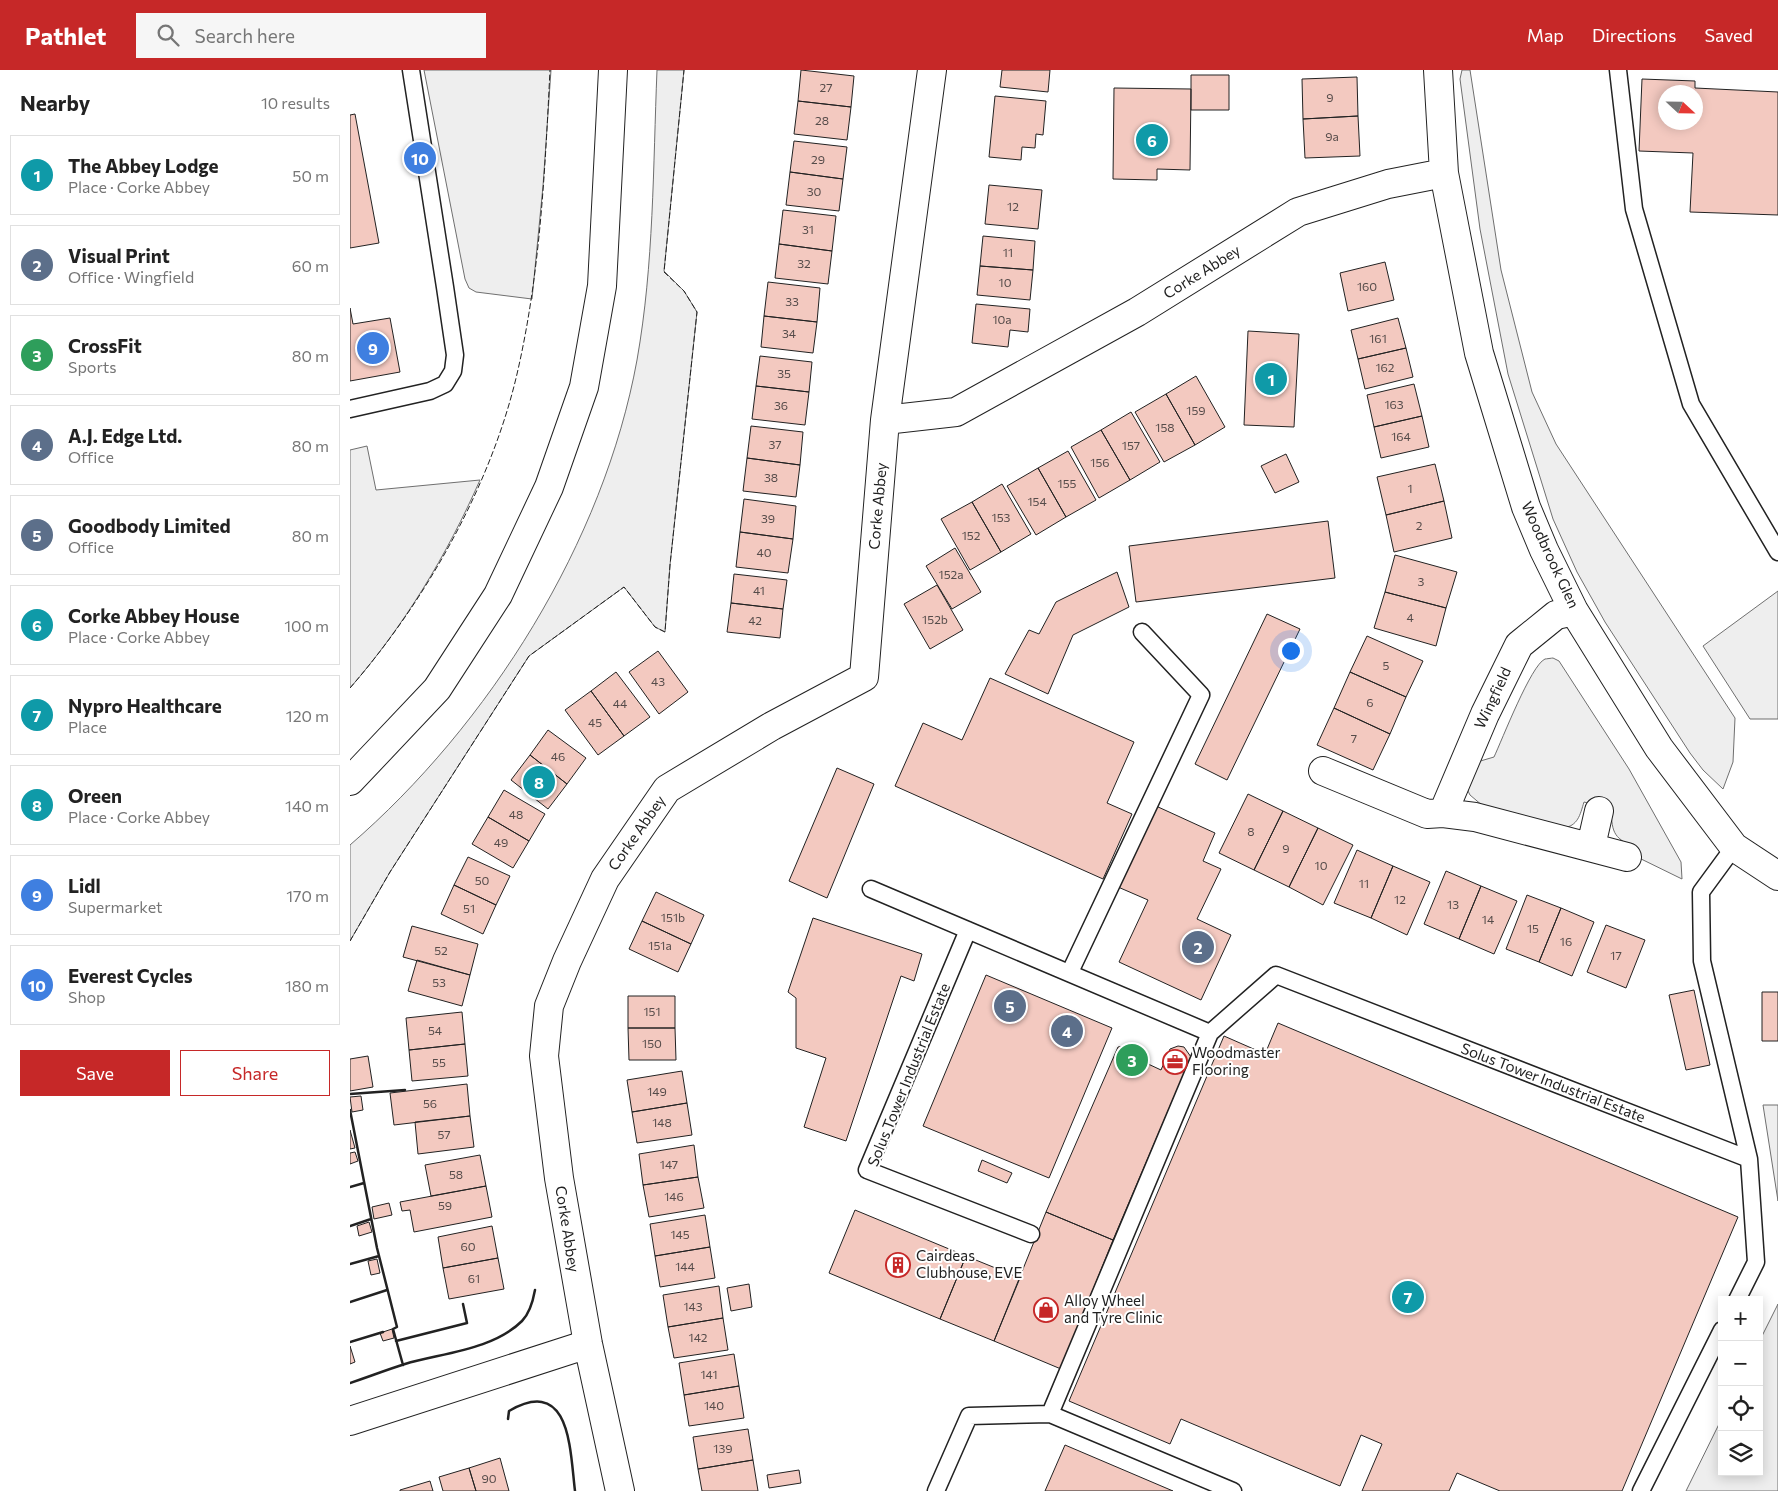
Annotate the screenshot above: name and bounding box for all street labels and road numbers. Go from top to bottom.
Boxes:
street label: Corke Abbey [1160,240,1243,302]
street label: Corke Abbey [864,461,890,550]
street label: Woodbrook Glen [1518,498,1584,611]
street label: Wingfield [1470,664,1514,731]
street label: Corke Abbey [604,791,669,873]
street label: Solus Tower Industrial Estate [863,980,953,1169]
street label: Solus Tower Industrial Estate [1459,1039,1648,1126]
street label: Corke Abbey [552,1184,584,1274]

